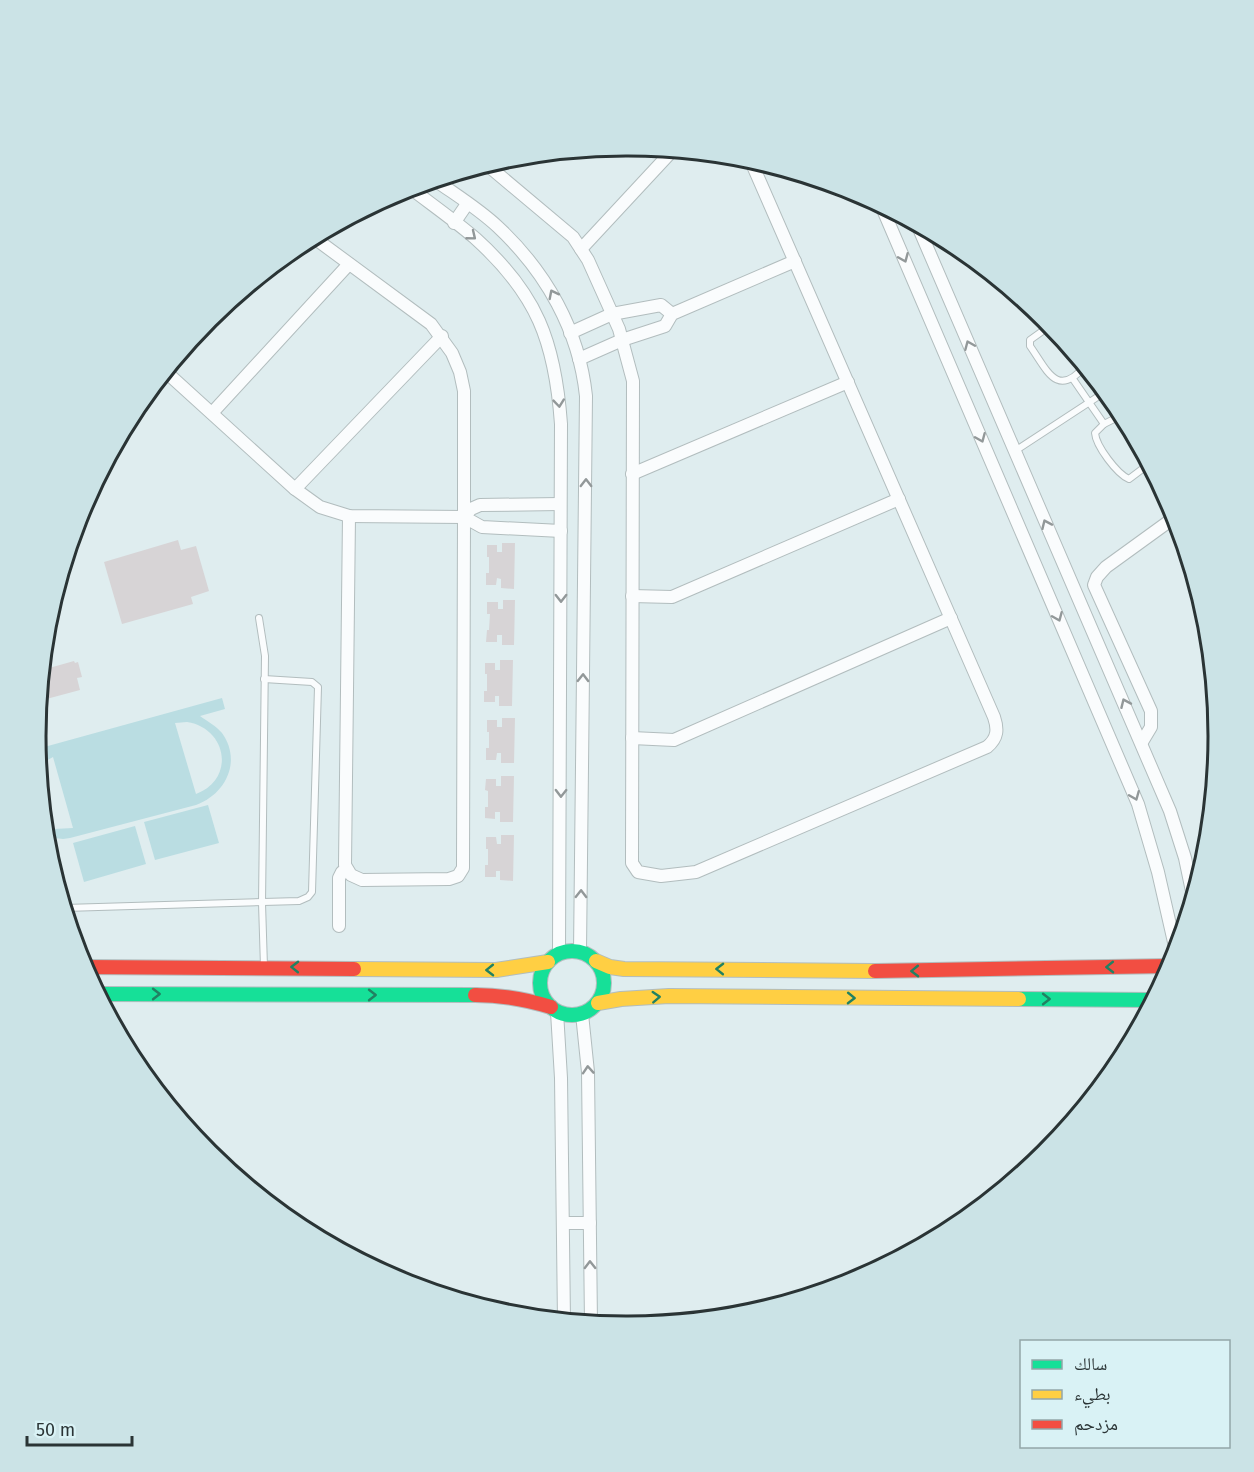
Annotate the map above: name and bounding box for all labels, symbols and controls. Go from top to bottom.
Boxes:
one-way arrow [465,229,476,240]
one-way arrow [897,252,909,263]
one-way arrow [548,289,560,300]
one-way arrow [964,341,976,352]
one-way arrow [552,399,565,408]
one-way arrow [974,431,986,442]
one-way arrow [580,478,592,487]
one-way arrow [1041,520,1053,531]
one-way arrow [555,594,567,603]
one-way arrow [1051,610,1063,621]
one-way arrow [577,673,590,682]
one-way arrow [1120,698,1132,709]
one-way arrow [555,789,567,798]
one-way arrow [1128,790,1140,801]
one-way arrow [574,889,587,898]
one-way arrow [291,961,300,973]
one-way arrow [1106,961,1115,974]
one-way arrow [486,963,495,976]
one-way arrow [716,963,725,975]
one-way arrow [911,964,920,977]
one-way arrow [152,988,161,1000]
one-way arrow [368,989,377,1001]
one-way arrow [651,990,660,1003]
one-way arrow [846,992,855,1004]
one-way arrow [1041,993,1050,1005]
one-way arrow [581,1065,594,1074]
one-way arrow [584,1260,596,1269]
legend [1020,1340,1230,1448]
text: سالك [1074,1353,1107,1375]
text: بطيء [1074,1383,1111,1409]
scale bar [27,1409,132,1447]
text: مزدحم [1074,1413,1118,1436]
text: 50 m [36,1419,75,1441]

